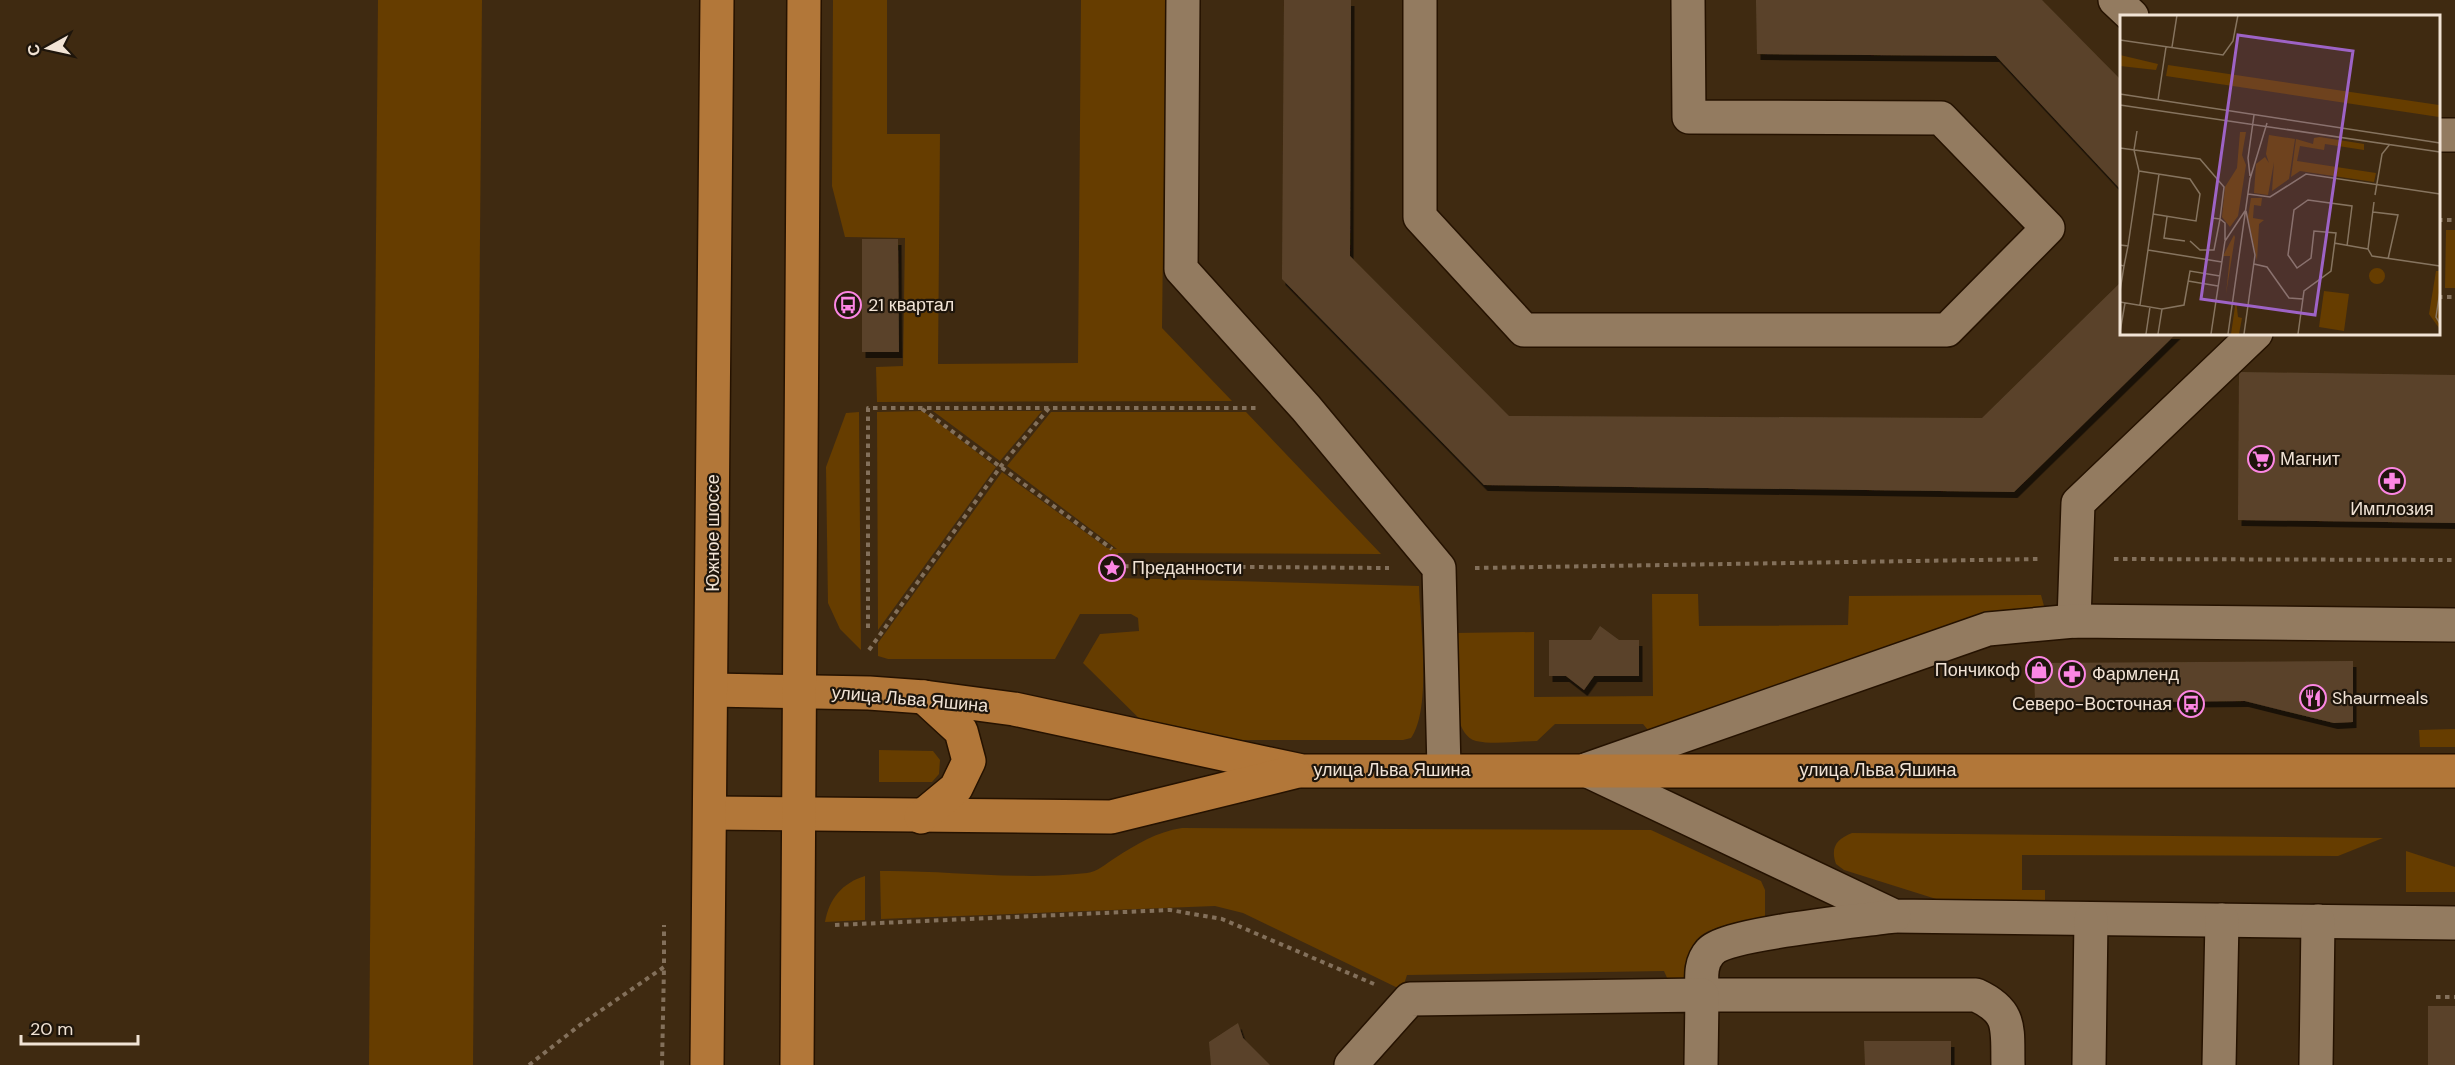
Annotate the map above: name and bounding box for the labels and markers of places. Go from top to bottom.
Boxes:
bus stop icon: 21 квартал [833,290,863,320]
place label: 21 квартал [868,293,954,317]
supermarket icon: Магнит [2246,444,2276,474]
place label: Магнит [2280,447,2340,471]
pharmacy icon: Имплозия [2377,466,2407,496]
place label: Имплозия [2350,497,2434,521]
place icon: Преданности [1097,553,1127,583]
place label: Преданности [1132,556,1242,580]
shop icon: Пончикоф [2024,655,2054,685]
place label: Пончикоф [1935,658,2020,682]
pharmacy icon: Фармленд [2057,659,2087,689]
place label: Фармленд [2092,662,2180,686]
restaurant icon: Shaurmeals [2298,683,2328,713]
place label: Shaurmeals [2332,686,2429,710]
bus stop icon: Северо-Восточная [2176,689,2206,719]
place label: Северо-Восточная [2012,692,2172,716]

